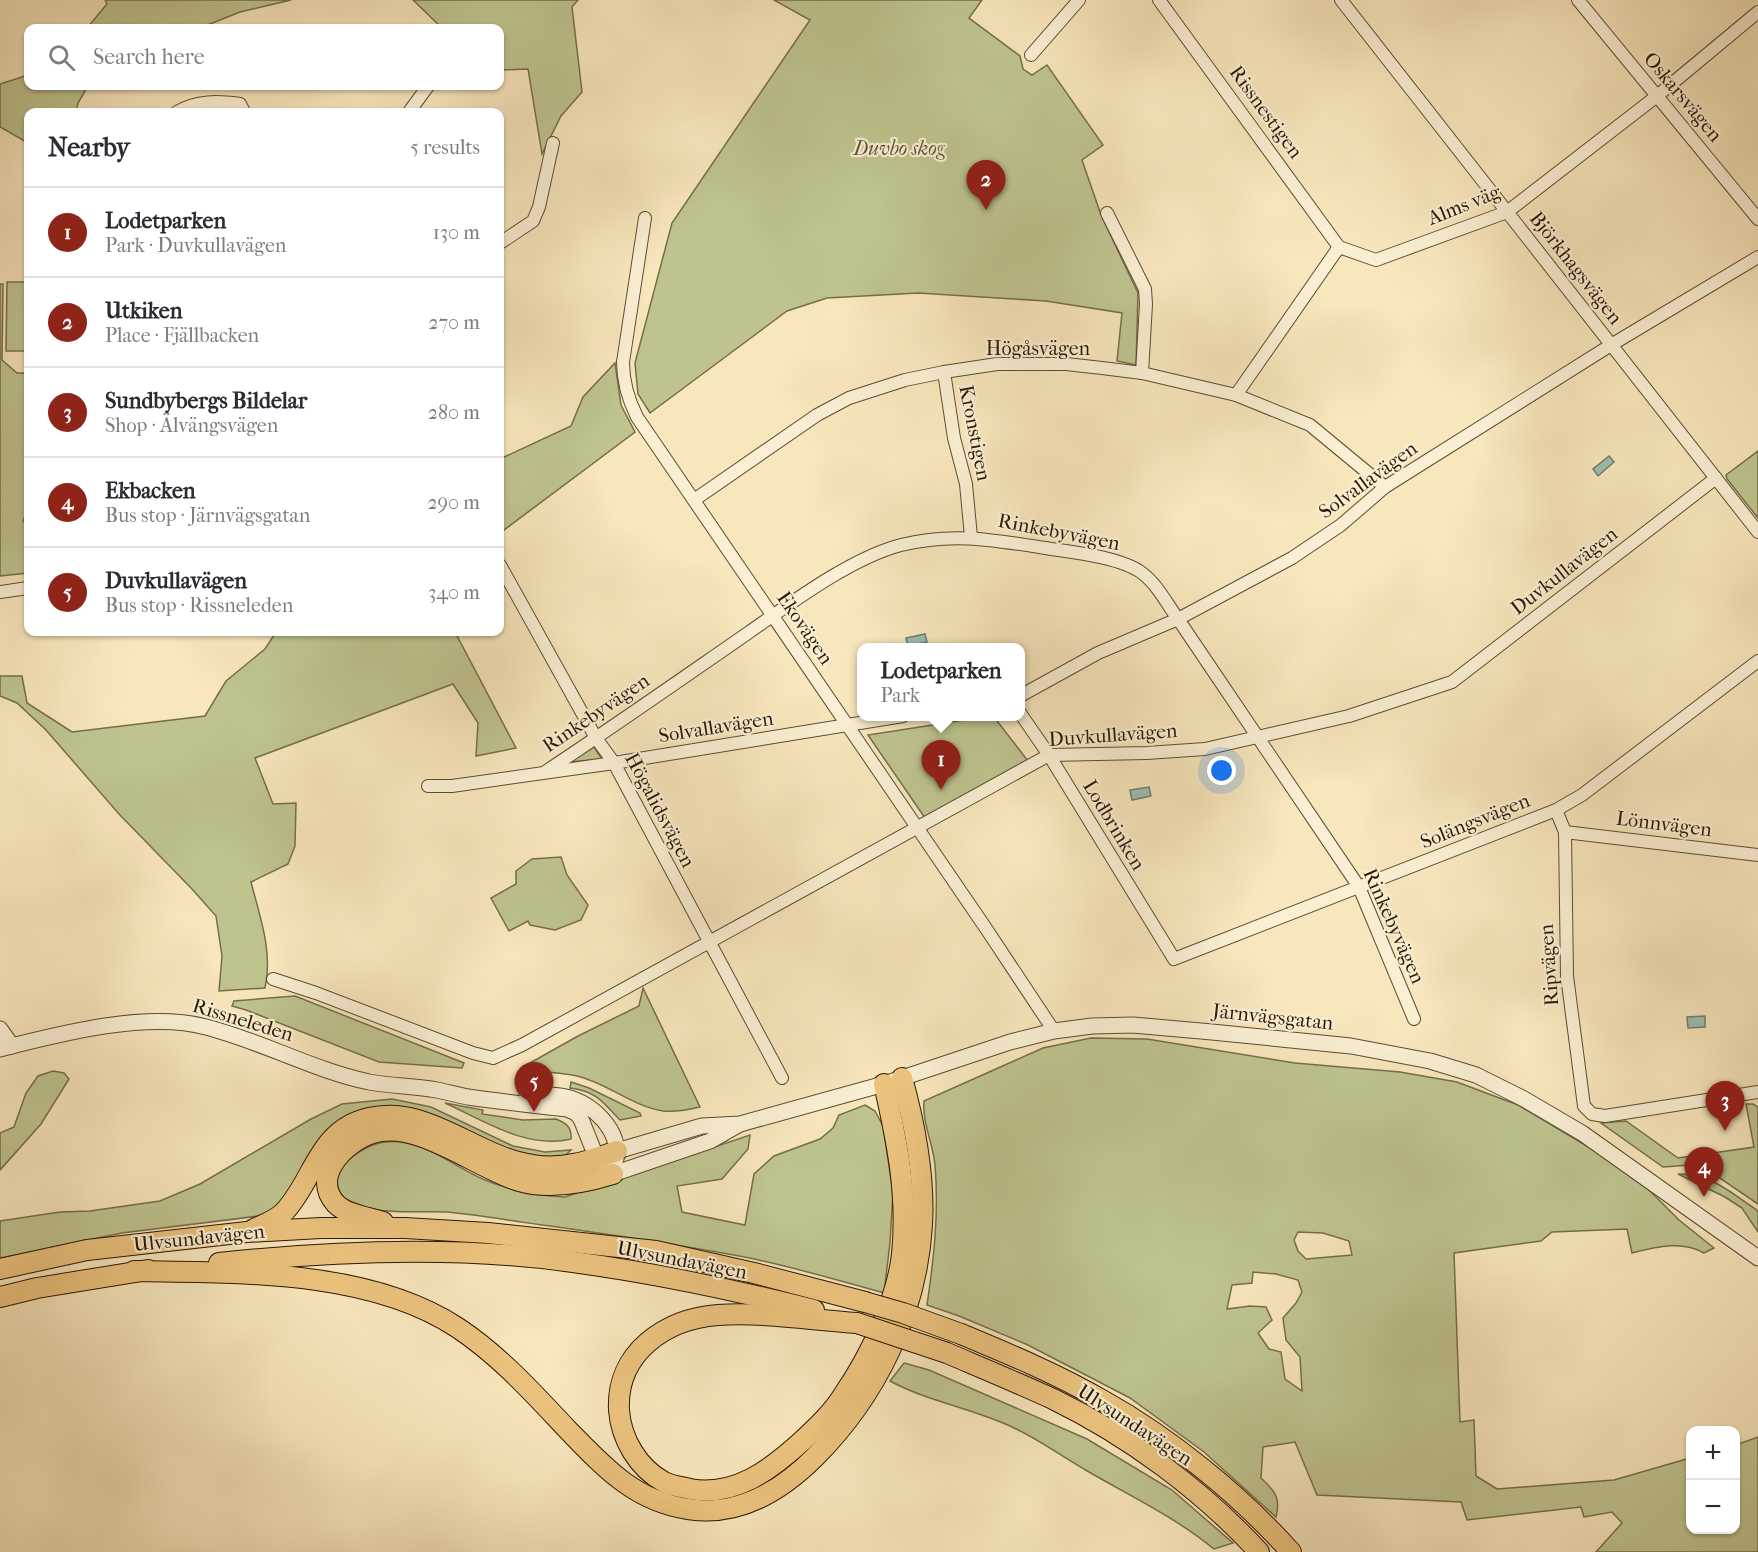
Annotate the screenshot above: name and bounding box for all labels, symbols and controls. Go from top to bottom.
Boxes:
search box [24,24,504,90]
icon: search [45,41,78,74]
text: Search here [93,44,205,70]
street label: Oskarsvägen [1639,48,1727,147]
street label: Rissnestigen [1225,61,1308,163]
text: Nearby [48,132,130,163]
text: 5 results [410,136,480,159]
park label: Duvbo skog [851,137,946,160]
pin: 2 [966,160,1006,210]
street label: Alms väg [1423,180,1504,230]
street label: Björkhagsvägen [1525,207,1627,329]
text: Lodetparken [105,208,226,234]
text: 1 [64,221,71,244]
text: 130 m [433,221,480,244]
text: Park · Duvkullavägen [105,234,286,257]
text: Utkiken [105,298,182,324]
text: 2 [62,311,73,334]
text: 270 m [428,311,480,334]
text: Place · Fjällbacken [105,324,259,347]
street label: Högåsvägen [986,337,1091,360]
street label: Kronstigen [954,383,996,483]
text: Sundbybergs Bildelar [105,388,307,414]
text: 3 [63,401,72,424]
text: 280 m [428,401,480,424]
text: Shop · Älvängsvägen [105,414,278,437]
street label: Solvallavägen [1314,436,1422,523]
text: Ekbacken [105,478,196,504]
text: 4 [62,491,73,514]
text: 290 m [427,491,480,514]
text: Bus stop · Järnvägsgatan [105,504,310,527]
street label: Rinkebyvägen [996,509,1122,555]
street label: Duvkullavägen [1506,522,1622,620]
text: Duvkullavägen [105,568,247,594]
text: 5 [63,581,72,604]
text: 340 m [428,581,480,604]
street label: Ekovägen [772,587,838,669]
text: Bus stop · Rissneleden [105,594,293,617]
popup [857,643,1025,721]
text: Lodetparken [880,658,1002,684]
street label: Rinkebyvägen [538,669,654,757]
text: Park [880,684,920,707]
street label: Solvallavägen [657,707,775,747]
street label: Duvkullavägen [1048,719,1179,751]
pin: 1 [922,740,960,790]
street label: Högalidsvägen [620,749,700,872]
your location [1207,756,1236,785]
street label: Lodbrinken [1078,776,1150,875]
street label: Solängsvägen [1417,788,1533,853]
street label: Lönnvägen [1615,807,1714,841]
street label: Rinkebyvägen [1358,865,1430,988]
street label: Ripvägen [1535,923,1563,1007]
street label: Rissneleden [190,994,297,1046]
street label: Järnvägsgatan [1209,999,1335,1035]
pin: 5 [514,1062,554,1112]
pin: 3 [1706,1082,1744,1131]
pin: 4 [1684,1148,1724,1197]
street label: Ulvsundavägen [132,1220,266,1256]
street label: Ulvsundavägen [615,1236,749,1284]
street label: Ulvsundavägen [1073,1379,1197,1471]
map controls [1686,1426,1740,1534]
button: + [1686,1426,1740,1480]
button: − [1686,1480,1740,1534]

